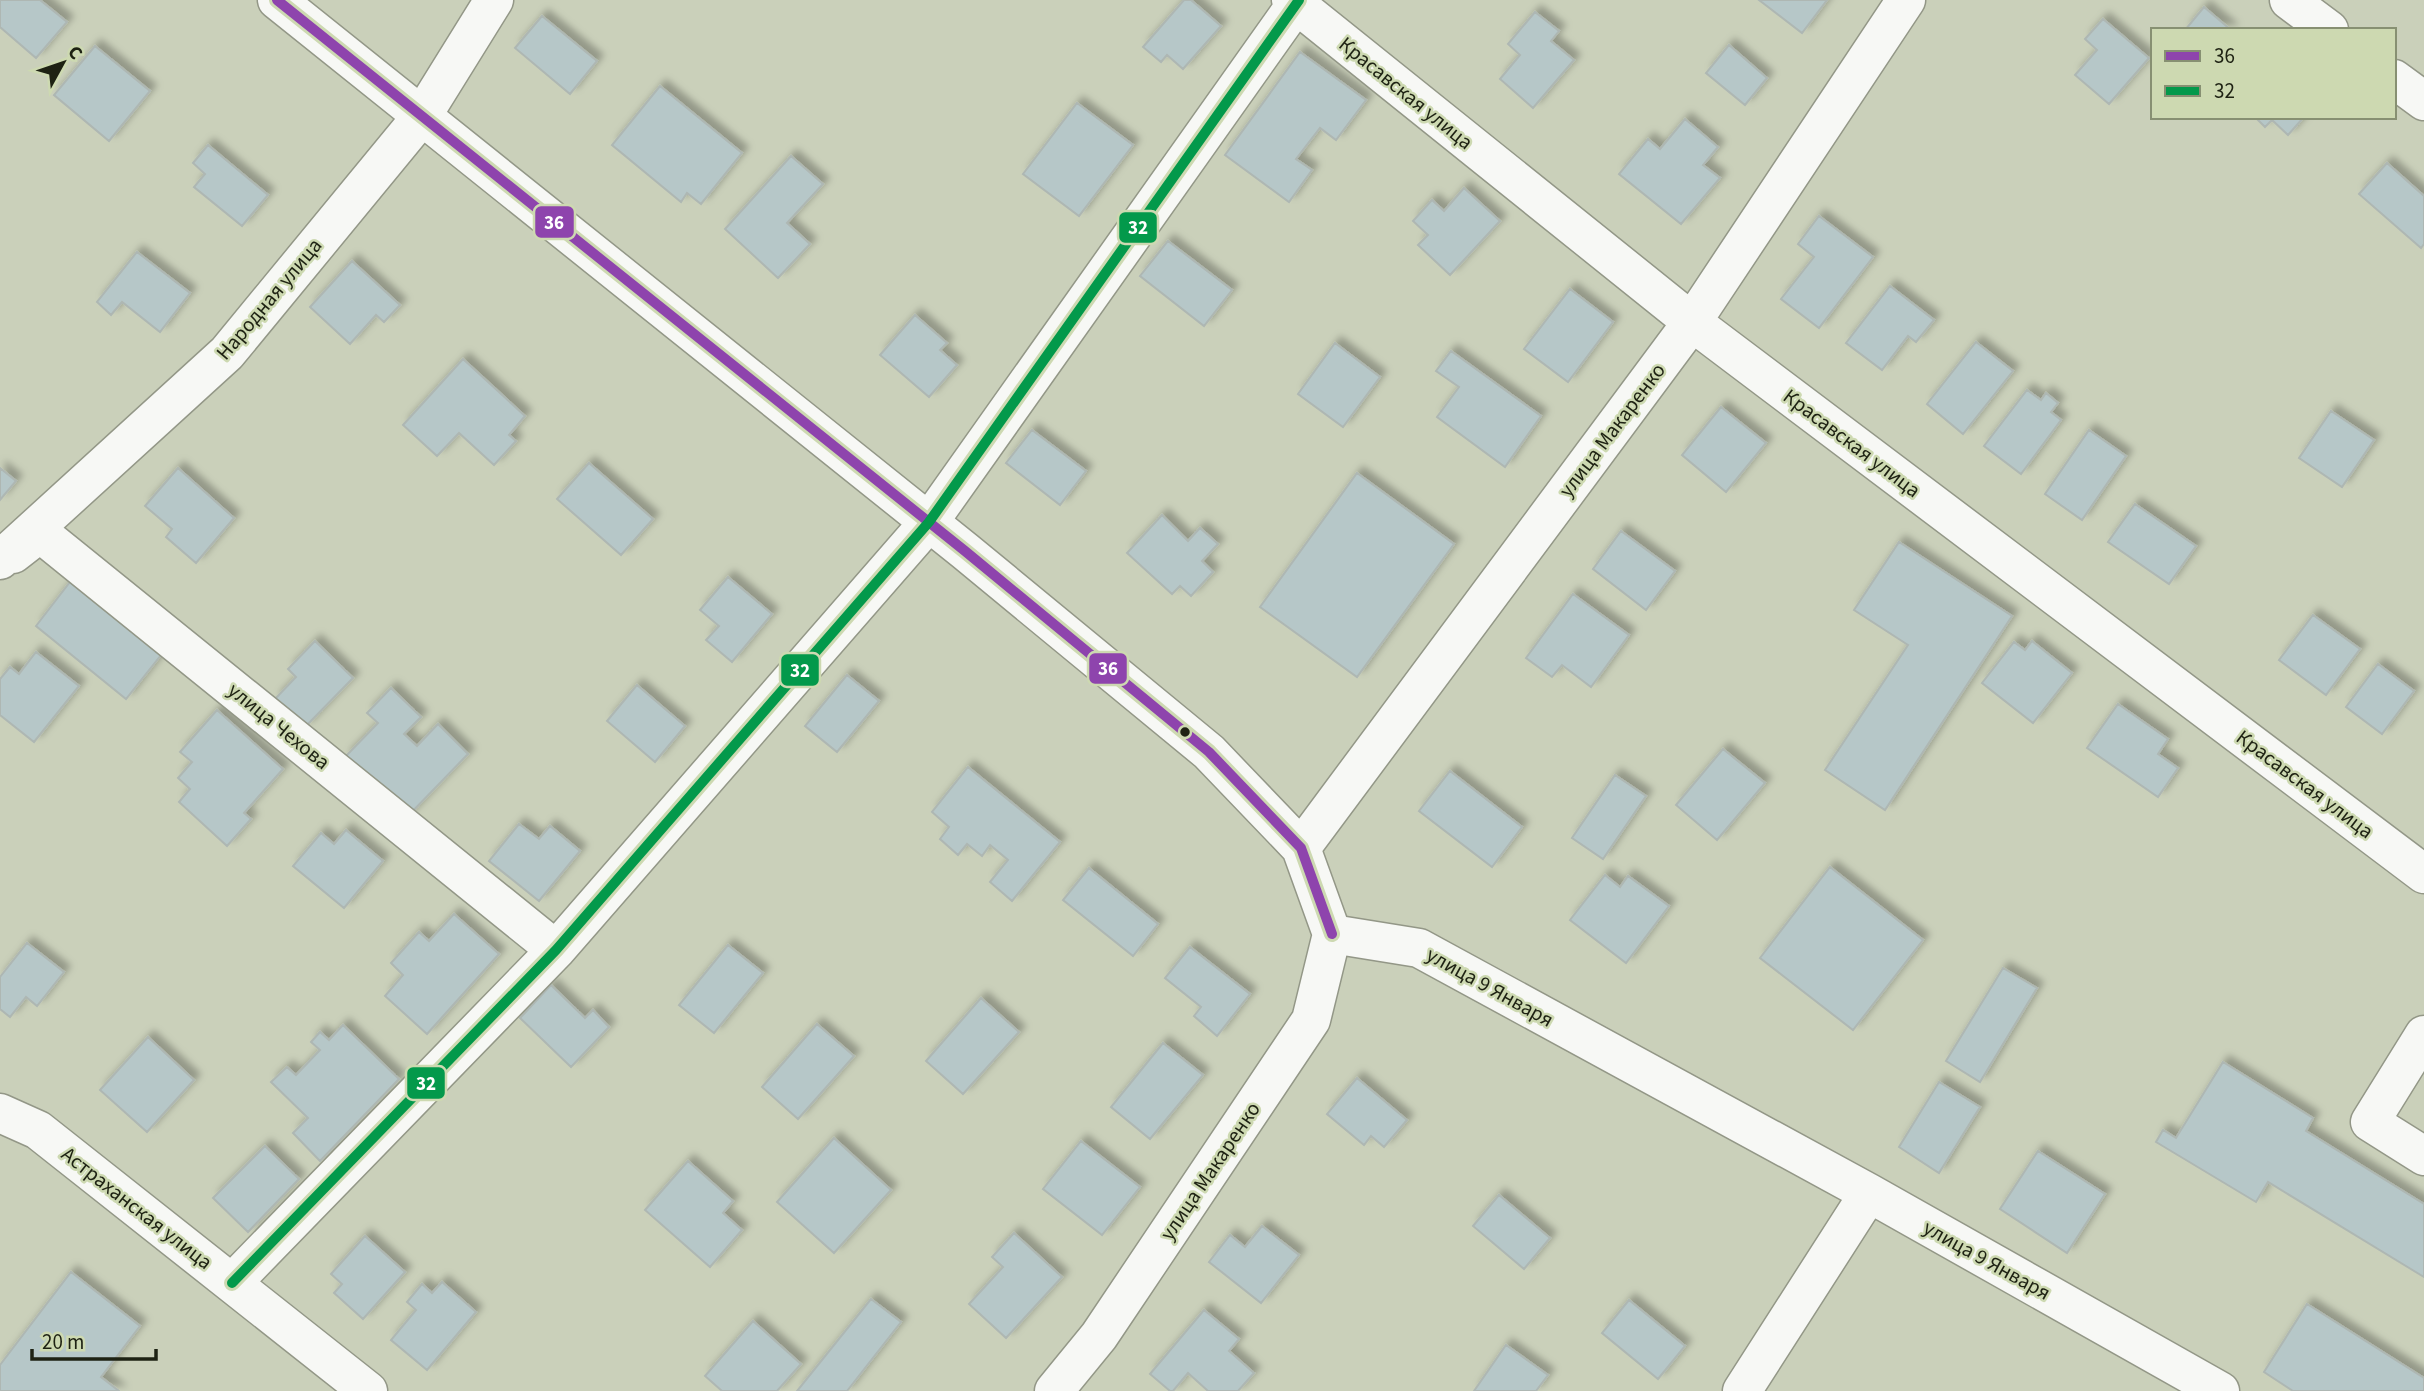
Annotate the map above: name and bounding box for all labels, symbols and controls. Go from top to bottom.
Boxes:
north arrow [28,28,98,98]
legend [2151,28,2396,119]
street label: Красавская улица [1332,29,1480,157]
text: С [61,40,89,66]
text: 36 [2214,41,2235,71]
text: 32 [2214,76,2235,106]
line badge: 36 [534,205,575,239]
text: 36 [544,210,564,237]
line badge: 32 [1118,211,1158,244]
text: 32 [1128,215,1148,242]
street label: Народная улица [209,232,329,366]
street label: улица Макаренко [1552,357,1672,503]
street label: Красавская улица [1777,381,1927,505]
line badge: 36 [1088,652,1128,685]
line badge: 32 [780,653,820,687]
text: 36 [1098,656,1118,683]
text: 32 [790,658,810,685]
street label: улица Чехова [221,675,337,777]
street label: Красавская улица [2230,722,2380,846]
unlabelled marker [1178,725,1192,739]
street label: улица 9 Января [1421,940,1559,1034]
line badge: 32 [406,1066,446,1100]
text: 32 [416,1071,436,1098]
street label: улица Макаренко [1153,1096,1267,1246]
street label: Астраханская улица [55,1139,219,1277]
street label: улица 9 Января [1918,1213,2056,1307]
scale bar [32,1318,156,1362]
text: 20 m [42,1327,84,1357]

